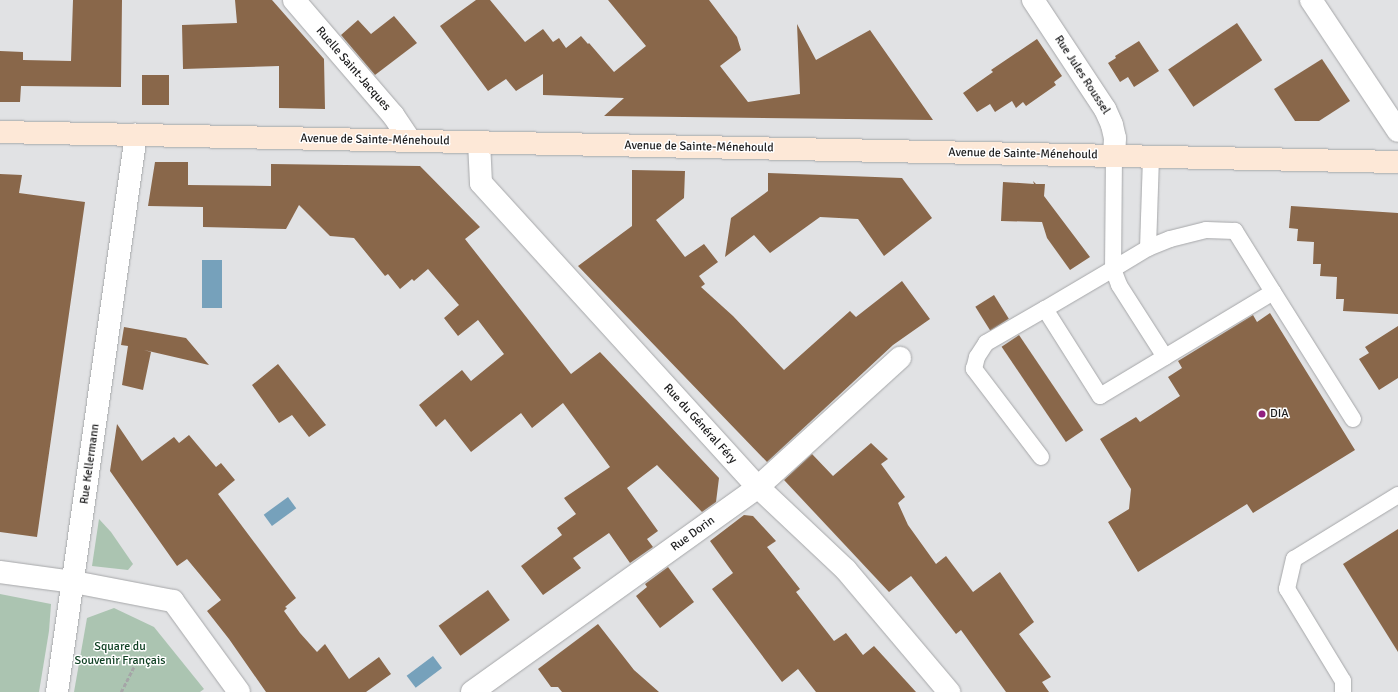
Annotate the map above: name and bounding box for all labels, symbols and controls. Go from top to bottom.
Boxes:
street label: Ruelle Saint-Jacques [313,24,393,114]
street label: Rue Jules Roussel [1051,33,1113,117]
street label: Avenue de Sainte-Ménehould [300,131,450,149]
street label: Avenue de Sainte-Ménehould [624,138,774,156]
street label: Avenue de Sainte-Ménehould [948,145,1098,163]
street label: Rue du Général Féry [660,381,740,467]
place label: DIA [1270,407,1289,421]
marker: DIA [1257,409,1267,419]
street label: Rue Kellermann [77,423,103,505]
street label: Rue Dorin [668,513,718,555]
park label: Square du Souvenir Français [75,640,165,668]

